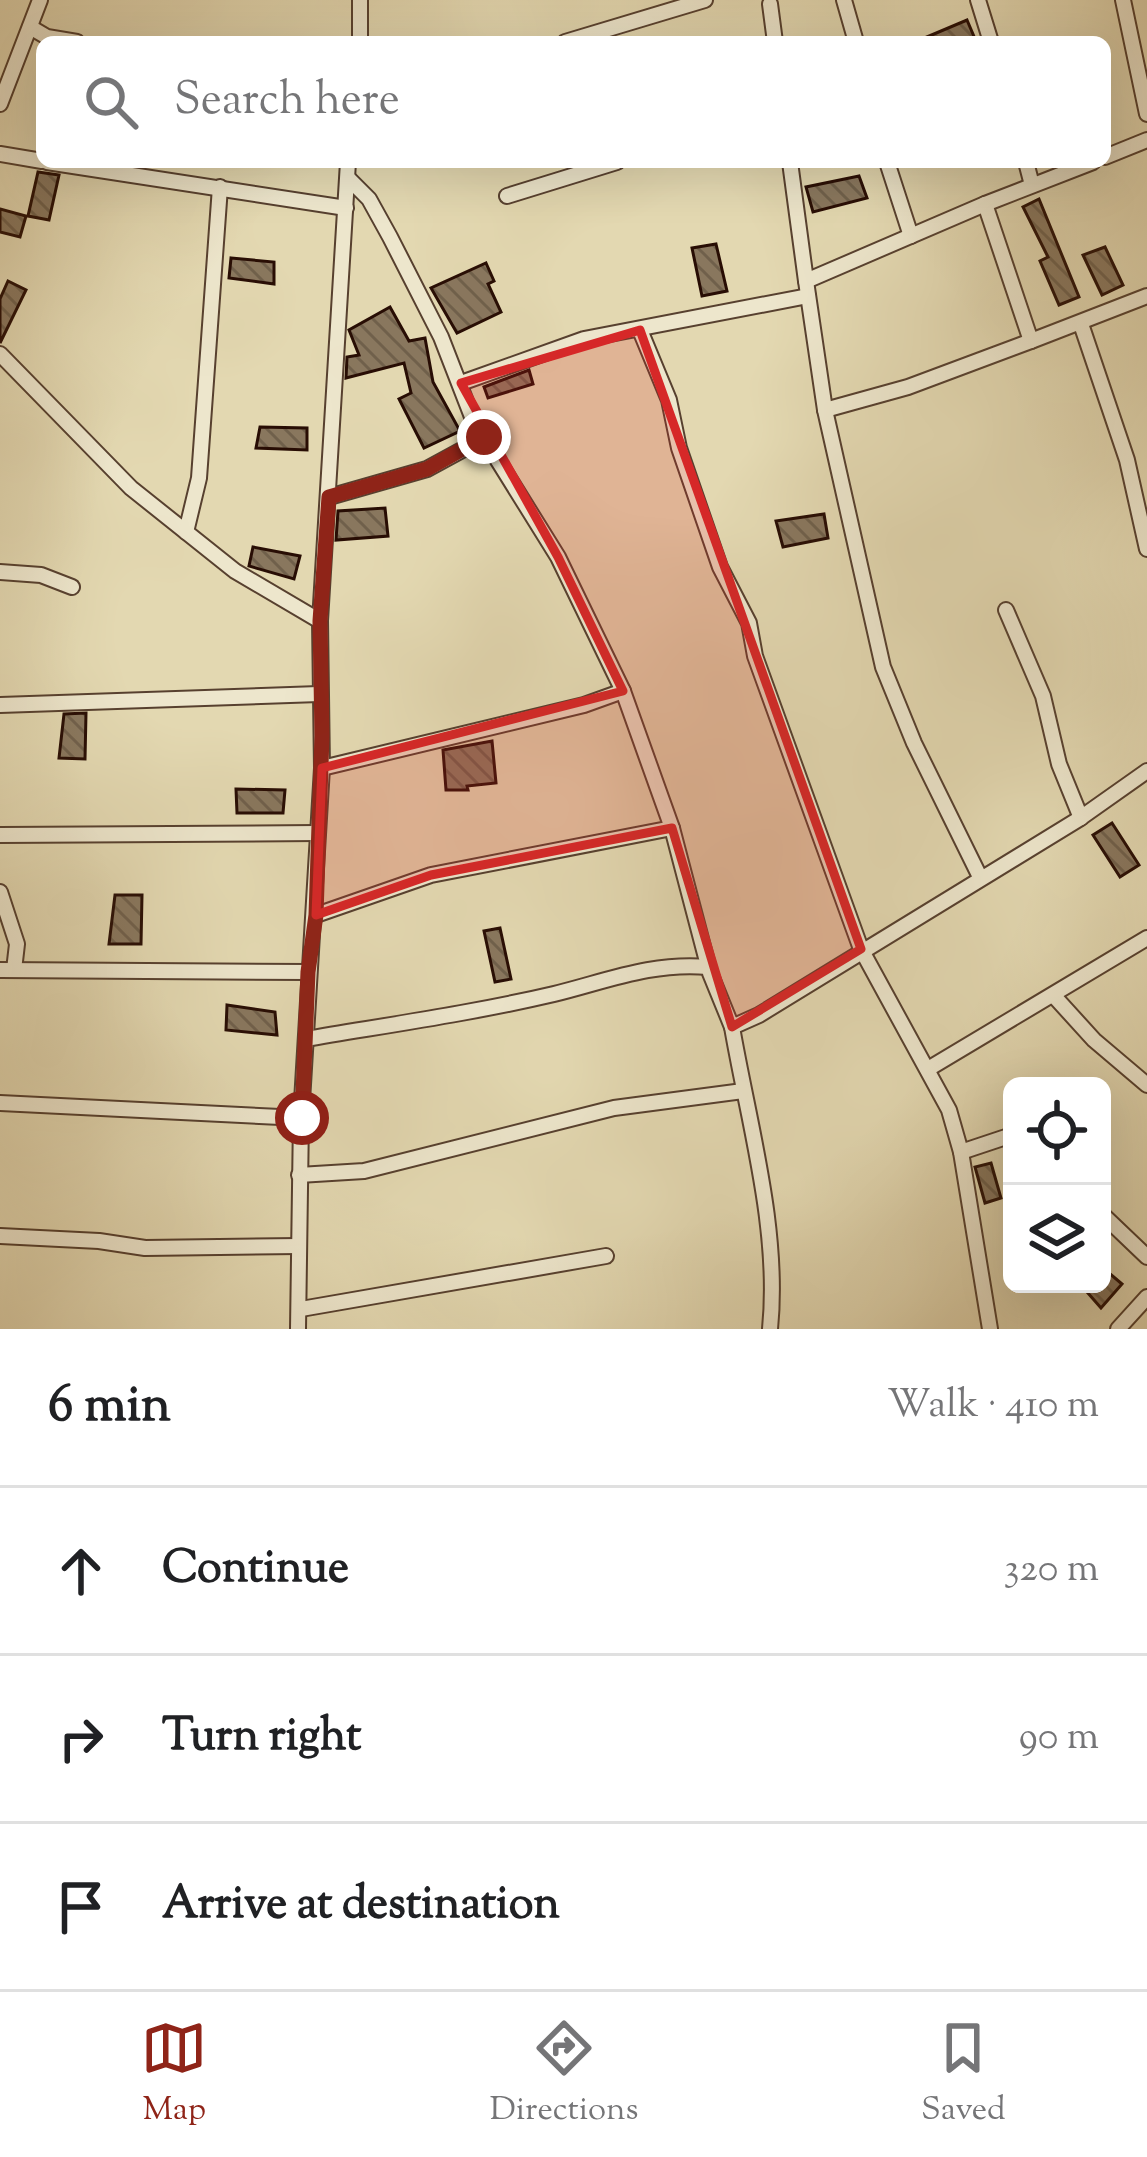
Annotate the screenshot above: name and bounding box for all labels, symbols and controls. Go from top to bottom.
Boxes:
search box [36,36,1111,168]
icon: search [78,69,144,135]
text: Search here [174,70,400,135]
route end [457,410,511,464]
map controls [1003,1077,1111,1293]
button: locate [1003,1077,1111,1185]
route start [275,1091,329,1145]
button: layers [1003,1185,1111,1293]
text: 6 min [48,1371,171,1444]
text: Walk · 410 m [887,1379,1099,1435]
icon: ahead [48,1538,114,1604]
text: Continue [162,1538,349,1603]
text: 320 m [1004,1543,1099,1599]
icon: right [48,1706,114,1772]
text: Turn right [162,1706,361,1771]
text: 90 m [1019,1711,1099,1767]
icon: arrive [48,1874,114,1940]
text: Arrive at destination [162,1874,560,1939]
tab: Map [141,2015,207,2135]
tab: Directions [490,2015,639,2135]
tab: Saved [921,2015,1006,2135]

